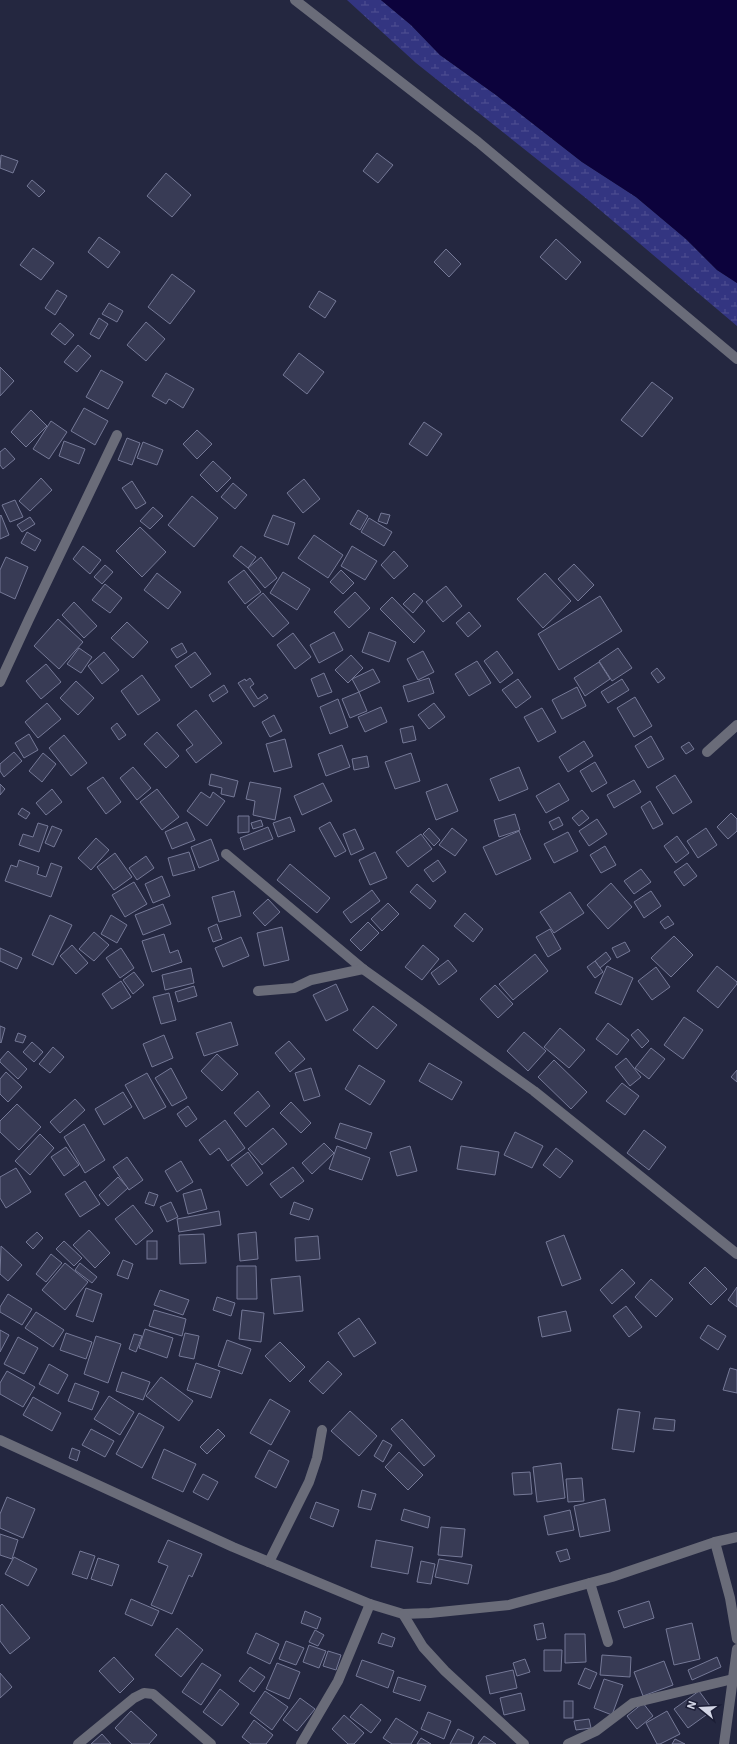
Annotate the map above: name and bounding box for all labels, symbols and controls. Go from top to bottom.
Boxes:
north arrow [681,1688,721,1728]
text: N [684,1699,699,1711]

